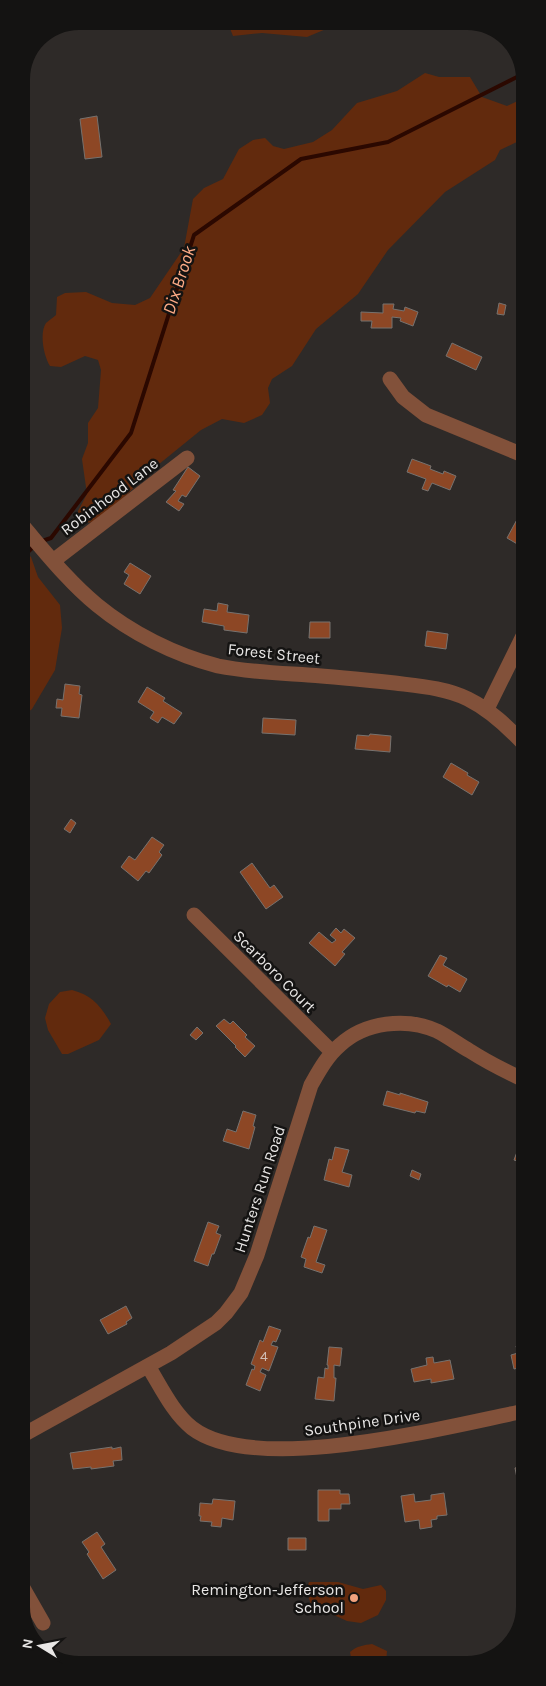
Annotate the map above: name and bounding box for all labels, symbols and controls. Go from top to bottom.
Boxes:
water label: Dix Brook [158,242,201,317]
street label: Robinhood Lane [57,454,162,539]
street label: Forest Street [227,639,321,668]
street label: Scarboro Court [229,926,320,1017]
street label: Hunters Run Road [230,1123,289,1255]
house number: 4 [260,1348,268,1365]
street label: Southpine Drive [303,1405,421,1440]
place label: Remington-Jefferson School [191,1580,344,1617]
marker: Remington-Jefferson School [348,1592,360,1604]
north arrow [15,1621,65,1671]
text: N [18,1637,37,1650]

